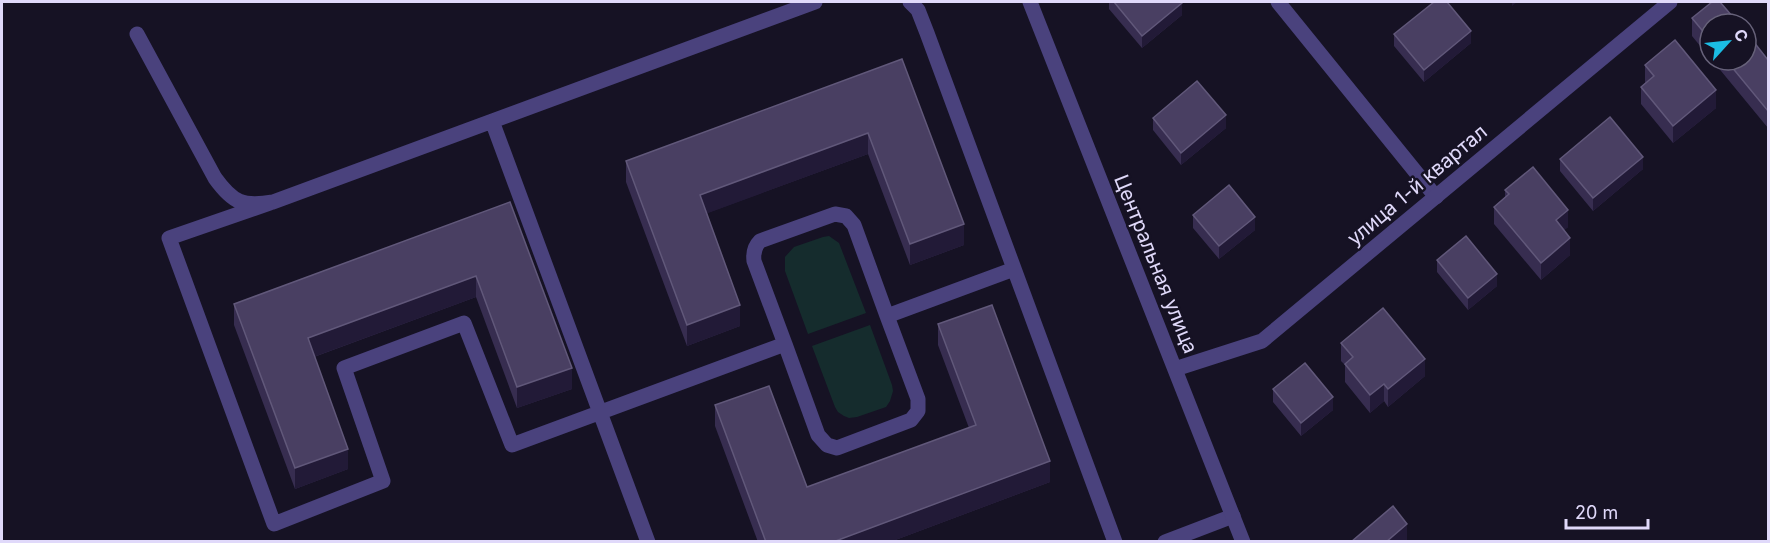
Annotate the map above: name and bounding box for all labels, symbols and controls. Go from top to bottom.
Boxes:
north arrow [1698,12,1758,72]
text: С [1730,25,1753,45]
street label: улица 1-й квартал [1342,120,1492,250]
street label: Центральная улица [1109,171,1203,357]
scale bar [1566,492,1648,530]
text: 20 m [1575,502,1618,523]

